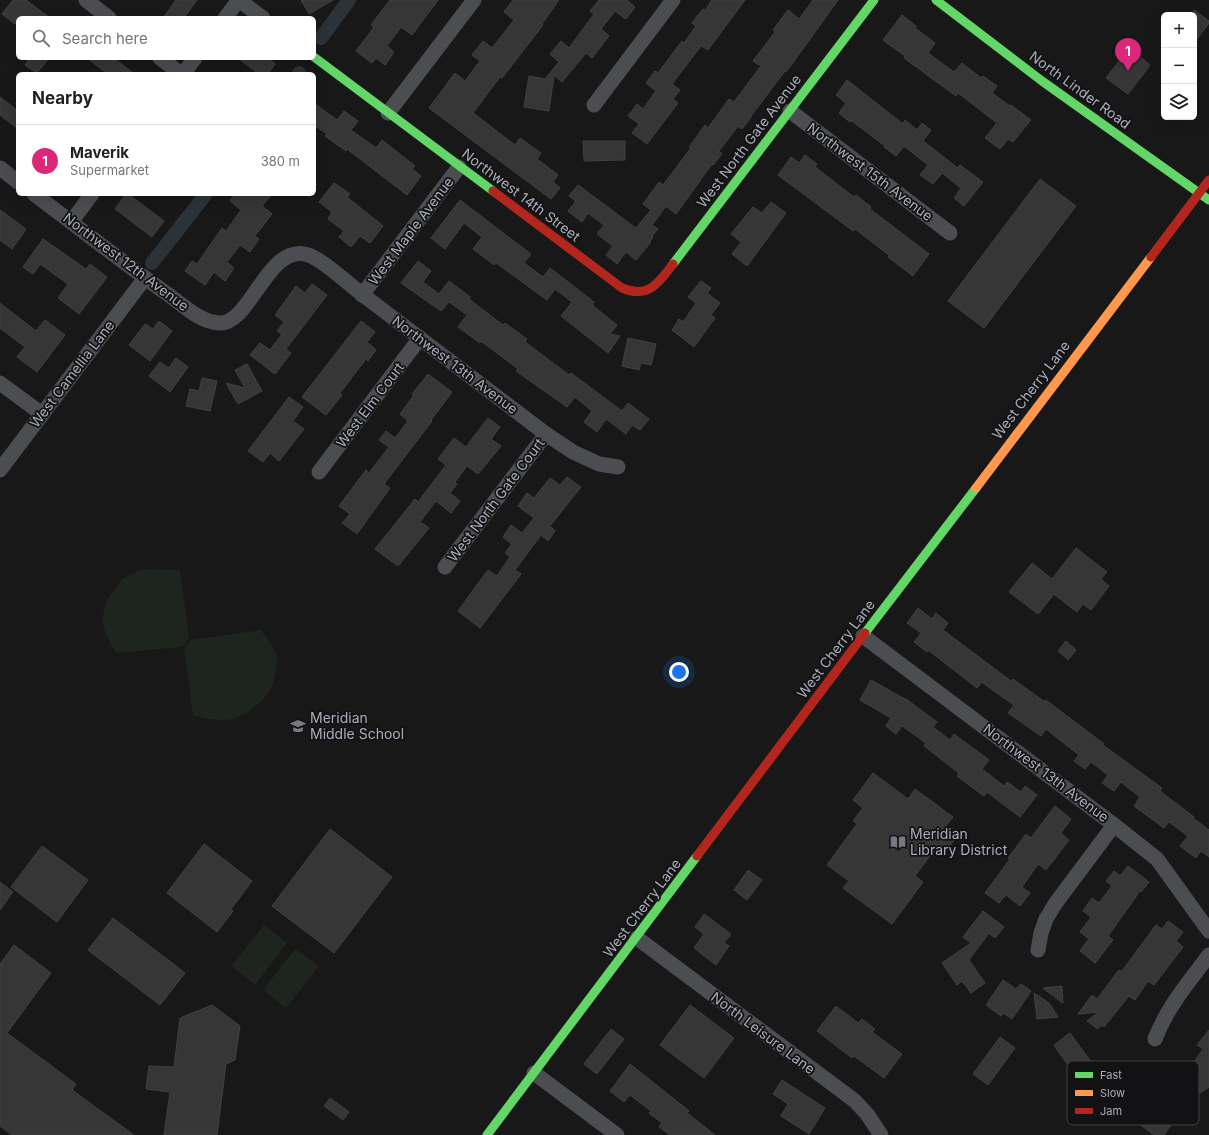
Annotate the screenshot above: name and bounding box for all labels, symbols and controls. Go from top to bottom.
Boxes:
map controls [1161,12,1197,120]
button: + [1161,12,1197,48]
search box [16,16,316,60]
icon: search [30,27,52,49]
text: Search here [62,29,148,48]
pin: 1 [1115,38,1141,71]
street label: North Linder Road [1027,47,1134,132]
button: − [1161,48,1197,84]
street label: West North Gate Avenue [693,71,804,211]
button: layers [1161,84,1197,120]
text: Nearby [32,88,93,108]
street label: Northwest 15th Avenue [804,119,936,224]
text: Maverik [70,143,129,162]
street label: Northwest 14th Street [459,145,584,245]
text: 1 [42,153,48,169]
text: 380 m [261,153,300,169]
text: Supermarket [70,162,149,178]
street label: West Maple Avenue [364,173,457,288]
street label: Northwest 12th Avenue [60,209,192,314]
street label: Northwest 13th Avenue [389,312,521,417]
street label: West Camellia Lane [26,317,117,431]
street label: West Cherry Lane [988,337,1073,442]
street label: West Elm Court [332,358,407,451]
street label: West North Gate Court [444,434,548,565]
street label: West Cherry Lane [793,596,878,701]
your location [669,662,689,682]
place label: Meridian Middle School [310,709,404,742]
school or university icon: Meridian Middle School [289,717,307,735]
street label: Northwest 13th Avenue [980,720,1112,825]
place label: Meridian Library District [910,825,1008,858]
library icon: Meridian Library District [889,833,907,851]
street label: West Cherry Lane [599,855,684,960]
street label: North Leisure Lane [708,988,819,1077]
legend [1067,1061,1199,1125]
text: Fast [1100,1068,1122,1082]
text: Slow [1100,1086,1125,1100]
text: Jam [1100,1104,1122,1118]

